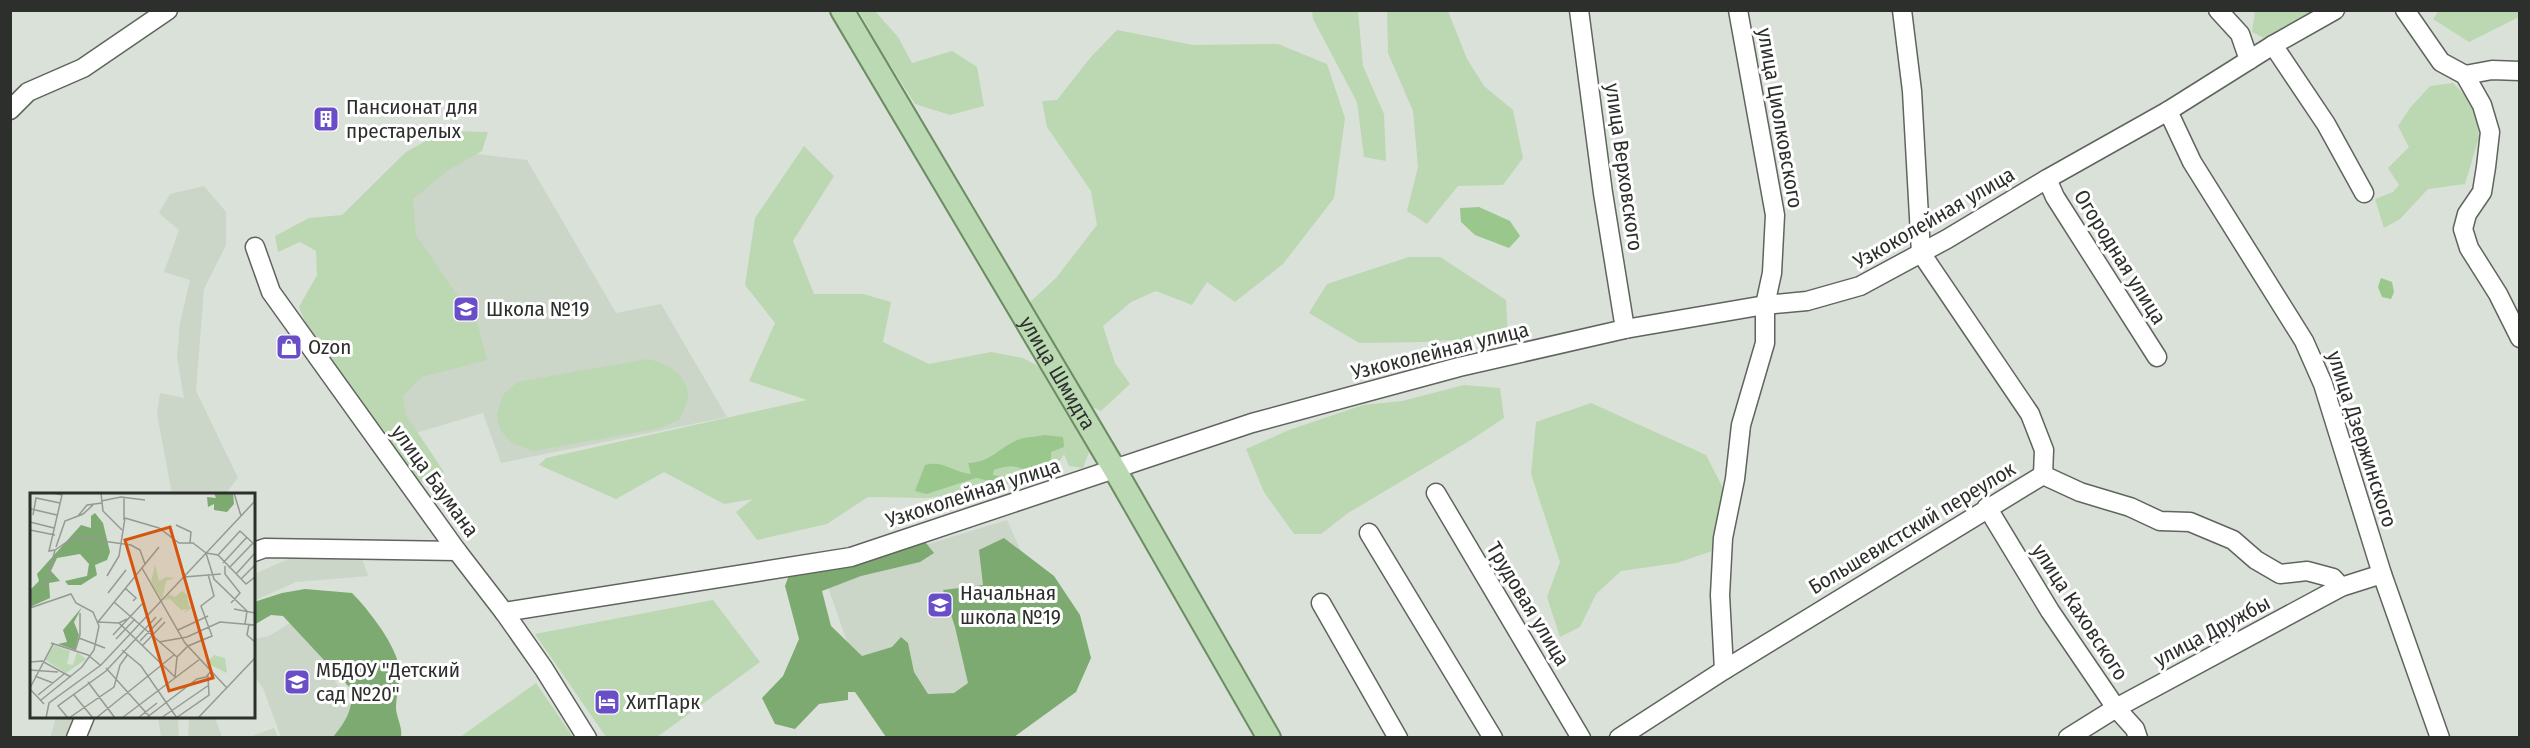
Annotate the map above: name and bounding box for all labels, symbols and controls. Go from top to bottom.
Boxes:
street label: улица Циолковского [1751,26,1809,210]
street label: улица Верховского [1599,81,1649,253]
place label: Пансионат для престарелых [346,94,478,144]
building icon: Пансионат для престарелых [311,104,341,134]
street label: Узкоколейная улица [1848,161,2019,275]
street label: Огородная улица [2068,185,2172,329]
school or university icon: Школа №19 [451,294,481,324]
place label: Школа №19 [486,296,589,322]
street label: улица Шмидта [1014,311,1101,434]
street label: Узкоколейная улица [1348,316,1531,386]
shop icon: Ozon [274,332,304,362]
place label: Ozon [308,334,351,360]
street label: улица Дзержинского [2321,347,2403,531]
street label: улица Баумана [386,420,484,542]
street label: Узкоколейная улица [882,453,1063,534]
street label: Большевистский переулок [1804,456,2020,600]
inset map [30,493,255,718]
street label: Трудовая улица [1481,537,1575,671]
street label: улица Каховского [2026,539,2134,685]
place label: Начальная школа №19 [960,580,1061,630]
school or university icon: Начальная школа №19 [925,590,955,620]
street label: улица Дружбы [2149,590,2275,672]
place label: МБДОУ "Детский сад №20" [316,657,460,707]
school or university icon: МБДОУ "Детский сад №20" [282,667,312,697]
hotel icon: ХитПарк [592,687,622,717]
place label: ХитПарк [626,689,700,715]

